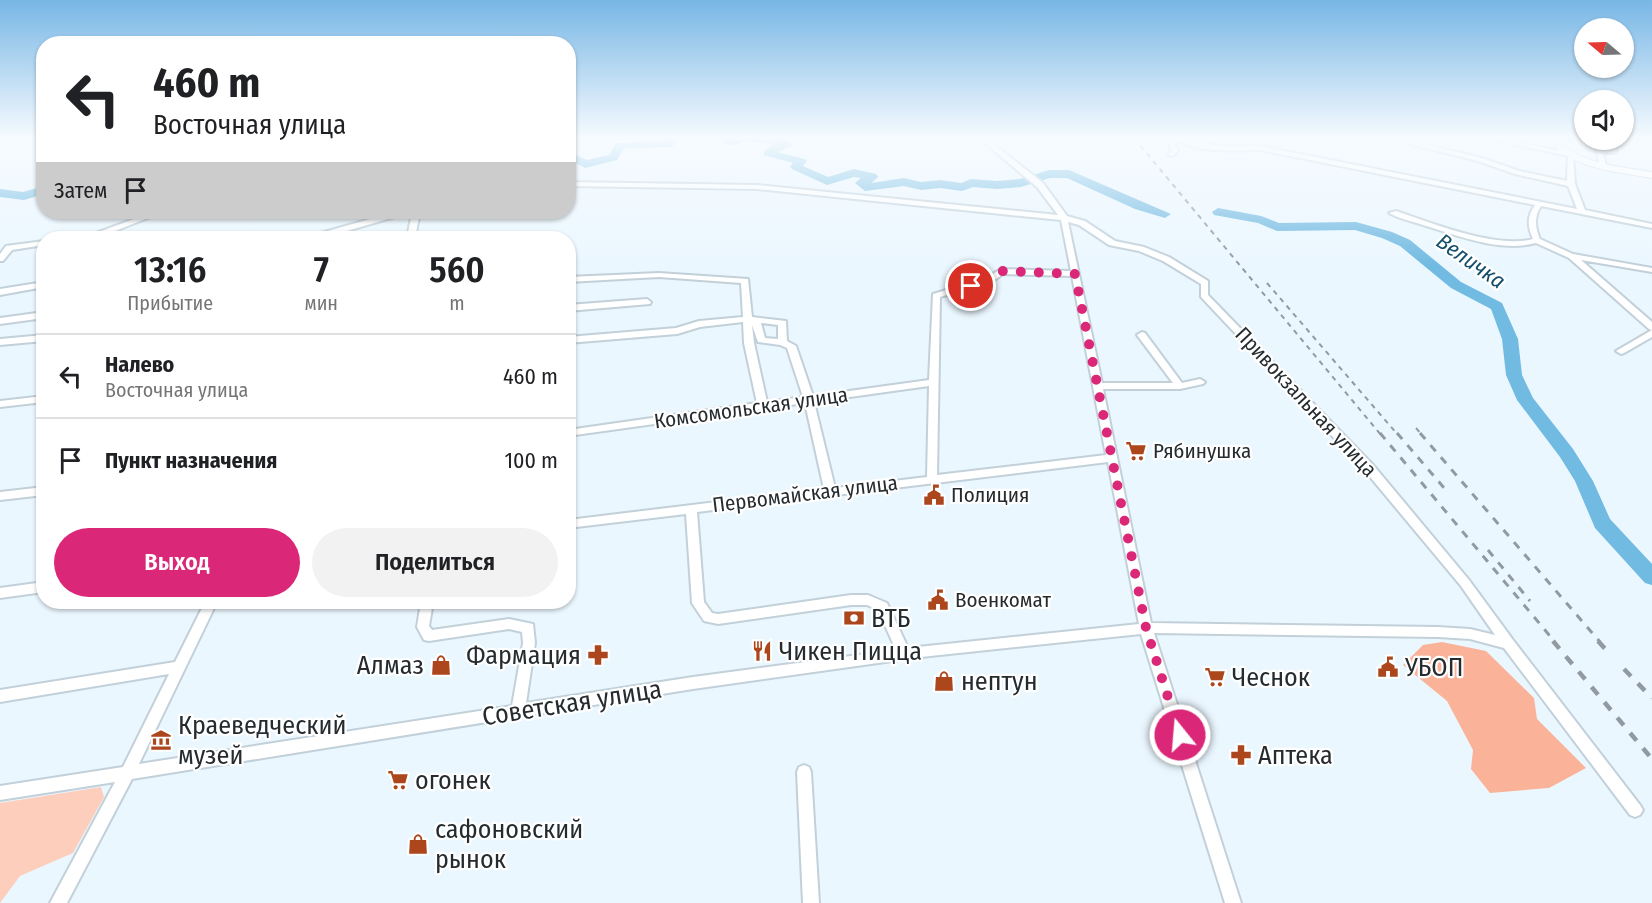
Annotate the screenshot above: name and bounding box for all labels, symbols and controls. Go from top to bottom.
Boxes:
north arrow [1574,18,1634,78]
map controls [1574,18,1634,150]
text: 460 m [153,58,260,108]
icon: left [54,60,132,138]
button: sound [1574,90,1634,150]
text: Восточная улица [153,109,346,141]
icon: arrive [119,174,152,207]
text: Затем [54,177,107,204]
water label: Величка [1431,228,1511,294]
text: 13:16 [134,248,206,292]
text: 7 [314,248,329,292]
text: 560 [429,248,485,292]
pin [945,260,996,311]
icon: arrive [954,269,987,302]
text: Прибытие [127,291,213,315]
text: мин [304,291,338,315]
text: m [449,291,465,315]
street label: Привокзальная улица [1230,322,1382,482]
text: Налево [105,351,174,378]
icon: left [54,360,87,393]
text: 460 m [503,363,558,390]
text: Восточная улица [105,378,248,402]
street label: Комсомольская улица [653,382,849,434]
place label: Рябинушка [1153,438,1251,464]
supermarket icon: Рябинушка [1124,439,1148,463]
icon: arrive [54,444,87,477]
text: Пункт назначения [105,447,277,474]
text: 100 m [504,447,558,474]
street label: Первомайская улица [711,470,899,518]
place label: Полиция [951,482,1029,508]
public building icon: Полиция [922,483,946,507]
button: Выход [54,528,300,597]
button: Поделиться [312,528,558,597]
place label: Военкомат [955,587,1051,613]
public building icon: Военкомат [926,588,950,612]
place label: ВТБ [871,603,910,634]
bank icon: ВТБ [842,606,866,630]
place label: Чикен Пицца [779,636,922,667]
restaurant icon: Чикен Пицца [750,639,774,663]
place label: Фармация [466,640,581,671]
pharmacy icon: Фармация [586,643,610,667]
place label: Алмаз [357,650,424,681]
place label: УБОП [1404,652,1463,683]
shop icon: Алмаз [429,653,453,677]
public building icon: УБОП [1376,655,1400,679]
place label: Чеснок [1232,662,1310,693]
supermarket icon: Чеснок [1203,665,1227,689]
place label: нептун [961,666,1038,697]
shop icon: нептун [932,669,956,693]
street label: Советская улица [480,674,664,732]
position arrow [1148,703,1212,767]
place label: Краеведческий музей [178,710,346,771]
museum icon: Краеведческий музей [149,728,173,752]
place label: Аптека [1258,740,1333,771]
pharmacy icon: Аптека [1229,743,1253,767]
place label: огонек [415,765,491,796]
supermarket icon: огонек [386,768,410,792]
place label: сафоновский рынок [435,814,583,875]
shop icon: сафоновский рынок [406,832,430,856]

